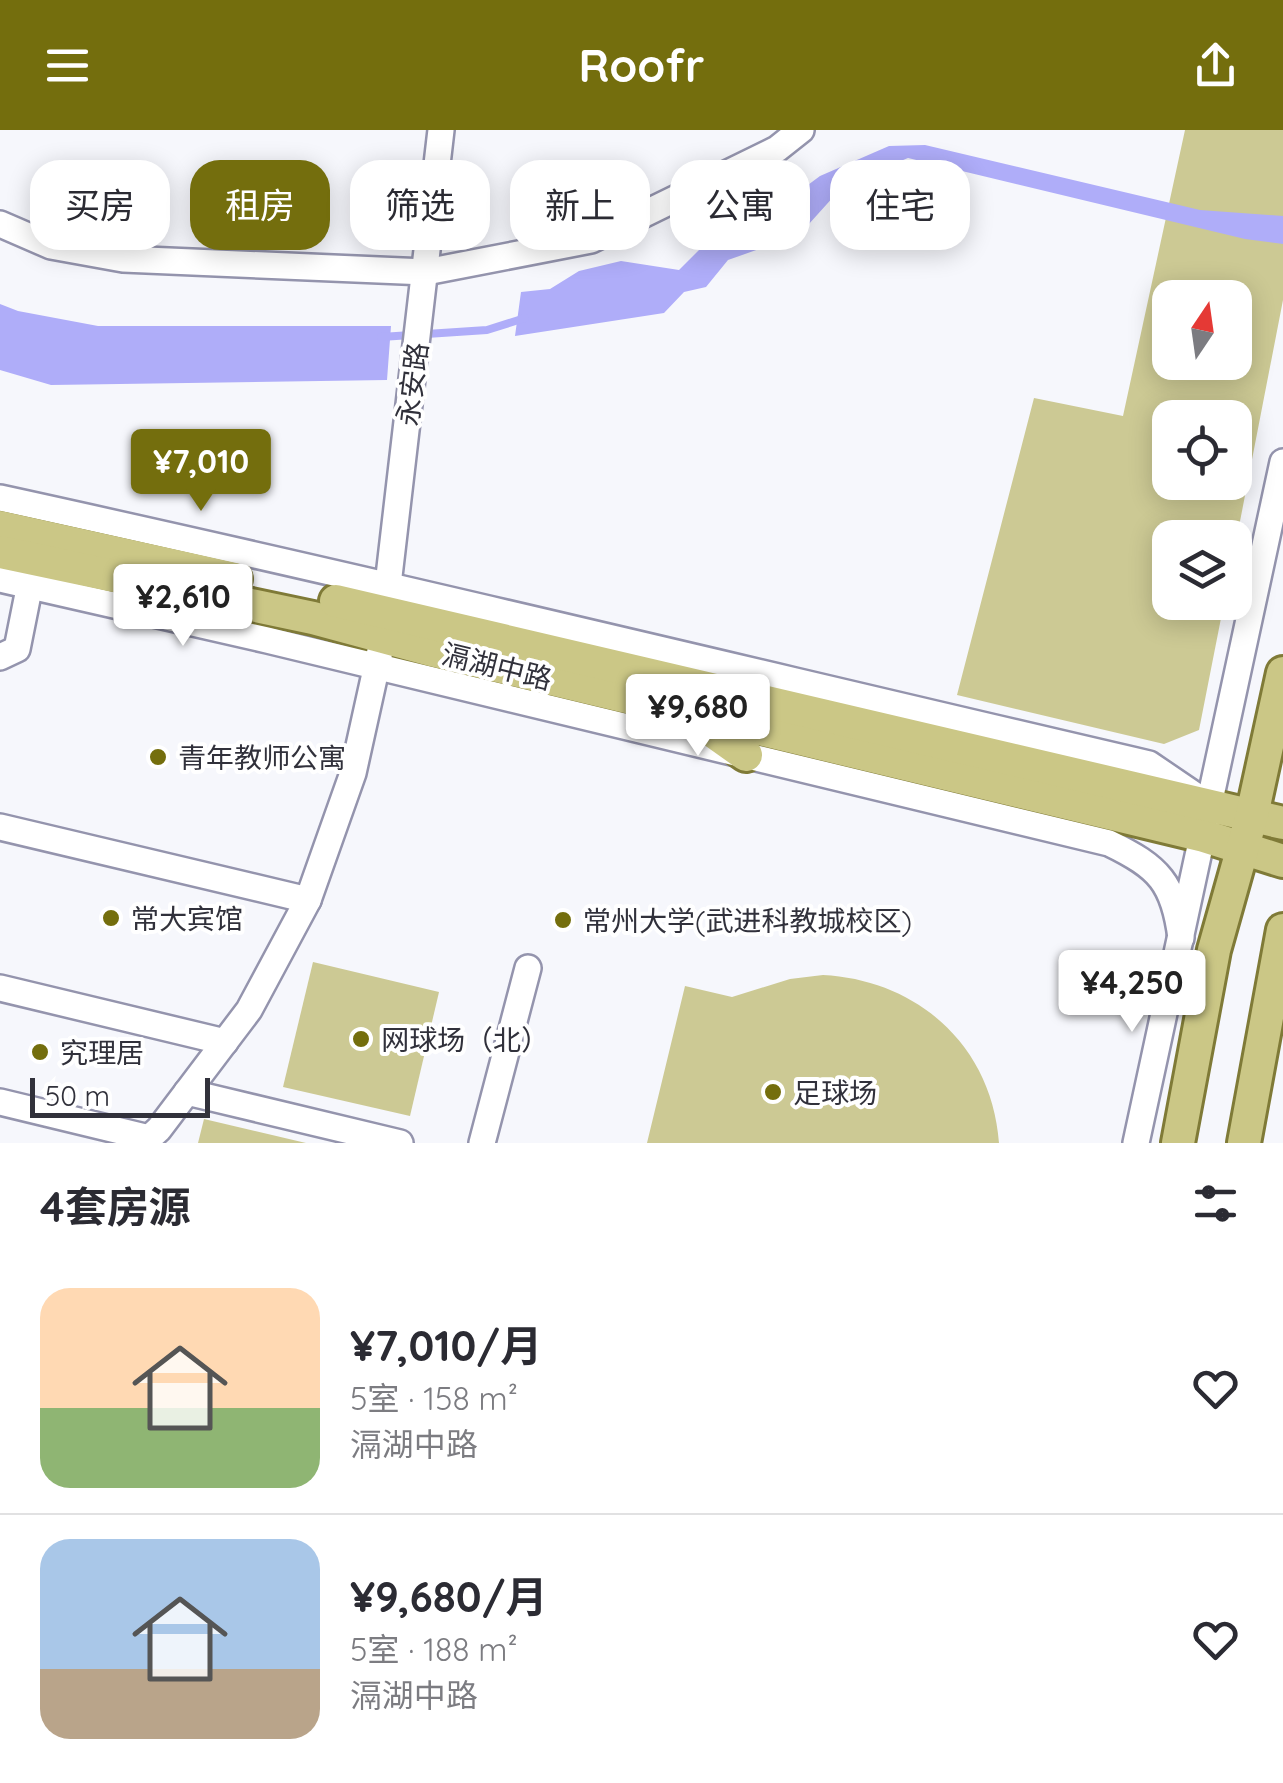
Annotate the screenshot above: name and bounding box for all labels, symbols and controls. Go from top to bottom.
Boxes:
text: Roofr [578,37,705,93]
icon: menu [40,38,95,93]
icon: share [1188,38,1243,93]
chip: 买房 [30,160,170,250]
chip: 租房 [190,160,330,250]
chip: 筛选 [350,160,490,250]
chip: 新上 [510,160,650,250]
chip: 公寓 [670,160,810,250]
chip: 住宅 [830,160,970,250]
north arrow [1152,280,1252,380]
map controls [1152,280,1252,620]
street label: 永安路 [390,340,434,428]
button: locate [1152,400,1252,500]
pin: ¥7,010 [120,429,282,514]
text: ¥7,010 [153,441,249,481]
button: layers [1152,520,1252,620]
pin: ¥2,610 [102,564,264,649]
text: ¥2,610 [135,576,231,616]
street label: 滆湖中路 [438,635,556,697]
pin: ¥9,680 [617,674,779,759]
text: ¥9,680 [648,686,748,726]
place label: 青年教师公寓 [178,740,346,775]
marker: 青年教师公寓 [147,746,169,768]
place label: 常大宾馆 [131,901,243,936]
place label: 常州大学(武进科教城校区) [583,903,912,938]
marker: 常大宾馆 [100,907,122,929]
marker: 常州大学(武进科教城校区) [552,909,574,931]
pin: ¥4,250 [1051,950,1213,1035]
text: ¥4,250 [1081,962,1183,1002]
place label: 网球场（北） [381,1022,549,1057]
marker: 网球场（北） [350,1028,372,1050]
place label: 究理居 [60,1035,144,1070]
marker: 究理居 [29,1041,51,1063]
scale bar [30,1073,210,1118]
place label: 足球场 [793,1075,877,1110]
text: 50 m [45,1078,110,1113]
marker: 足球场 [762,1081,784,1103]
icon: filters [1188,1176,1243,1231]
text: 4套房源 [40,1180,191,1233]
text: ¥7,010/月 [350,1319,542,1372]
icon: home [120,1328,240,1448]
icon: heart [1188,1361,1243,1416]
text: 5室 · 158 m² [350,1378,518,1418]
text: 滆湖中路 [350,1424,478,1464]
text: ¥9,680/月 [350,1570,547,1623]
icon: home [120,1579,240,1699]
icon: heart [1188,1612,1243,1667]
text: 5室 · 188 m² [350,1629,518,1669]
text: 滆湖中路 [350,1675,478,1715]

